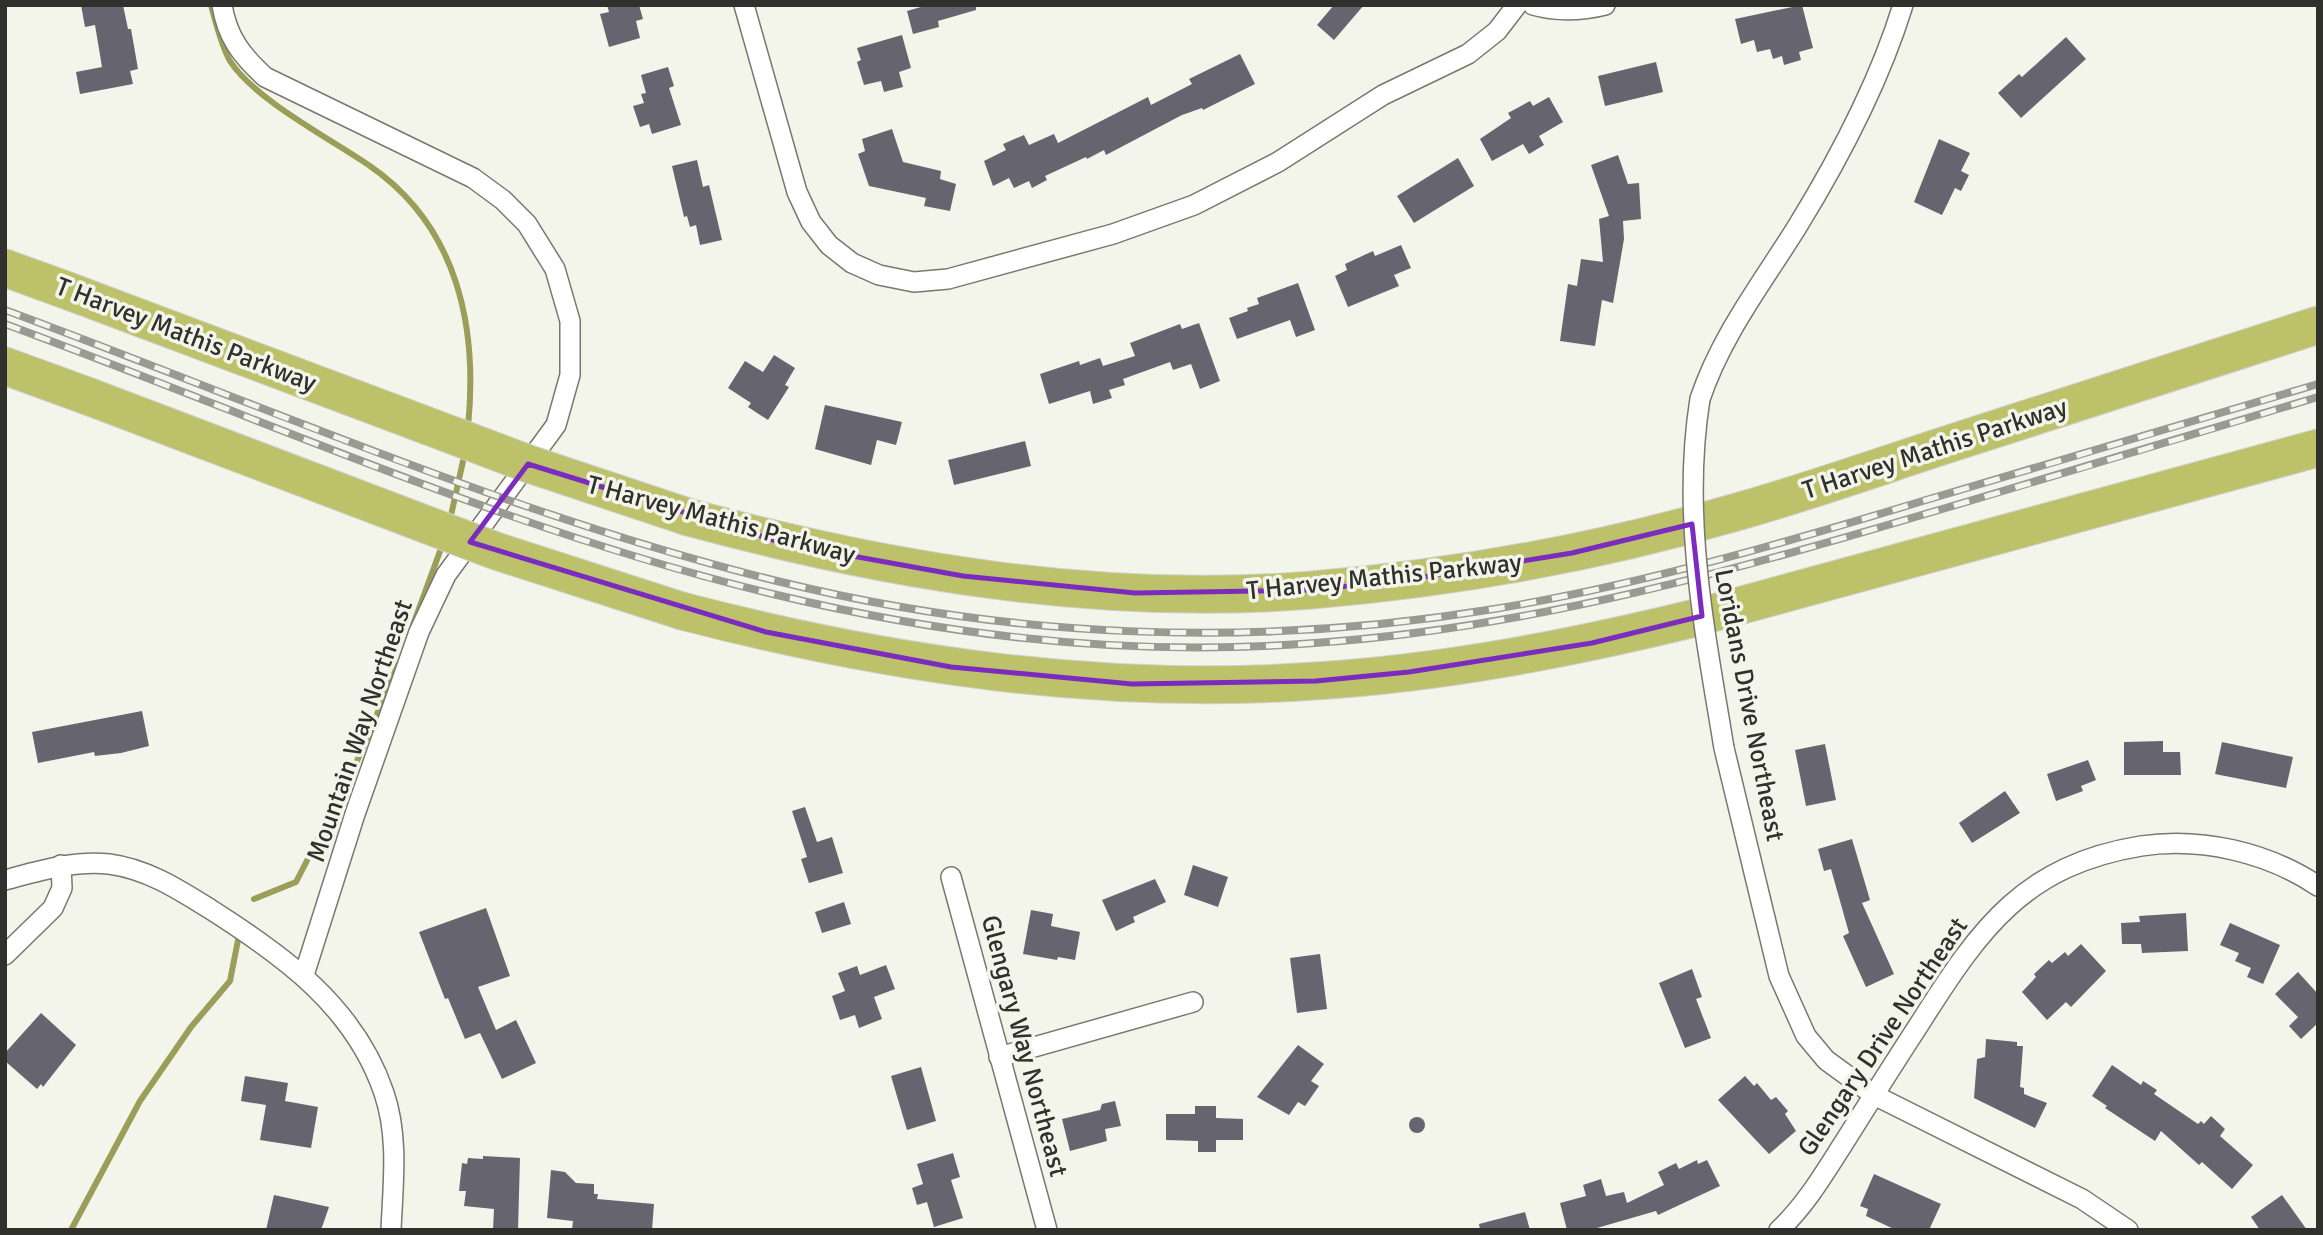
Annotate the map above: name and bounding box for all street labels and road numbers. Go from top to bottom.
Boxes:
street label: T Harvey Mathis Parkway [51,271,321,399]
street label: T Harvey Mathis Parkway [1799,391,2071,507]
street label: T Harvey Mathis Parkway [583,469,859,571]
street label: T Harvey Mathis Parkway [1245,547,1523,607]
street label: Loridans Drive Northeast [1707,566,1791,844]
street label: Mountain Way Northeast [300,596,420,866]
street label: Glengary Drive Northeast [1791,911,1975,1163]
street label: Glengary Way Northeast [974,912,1074,1180]

